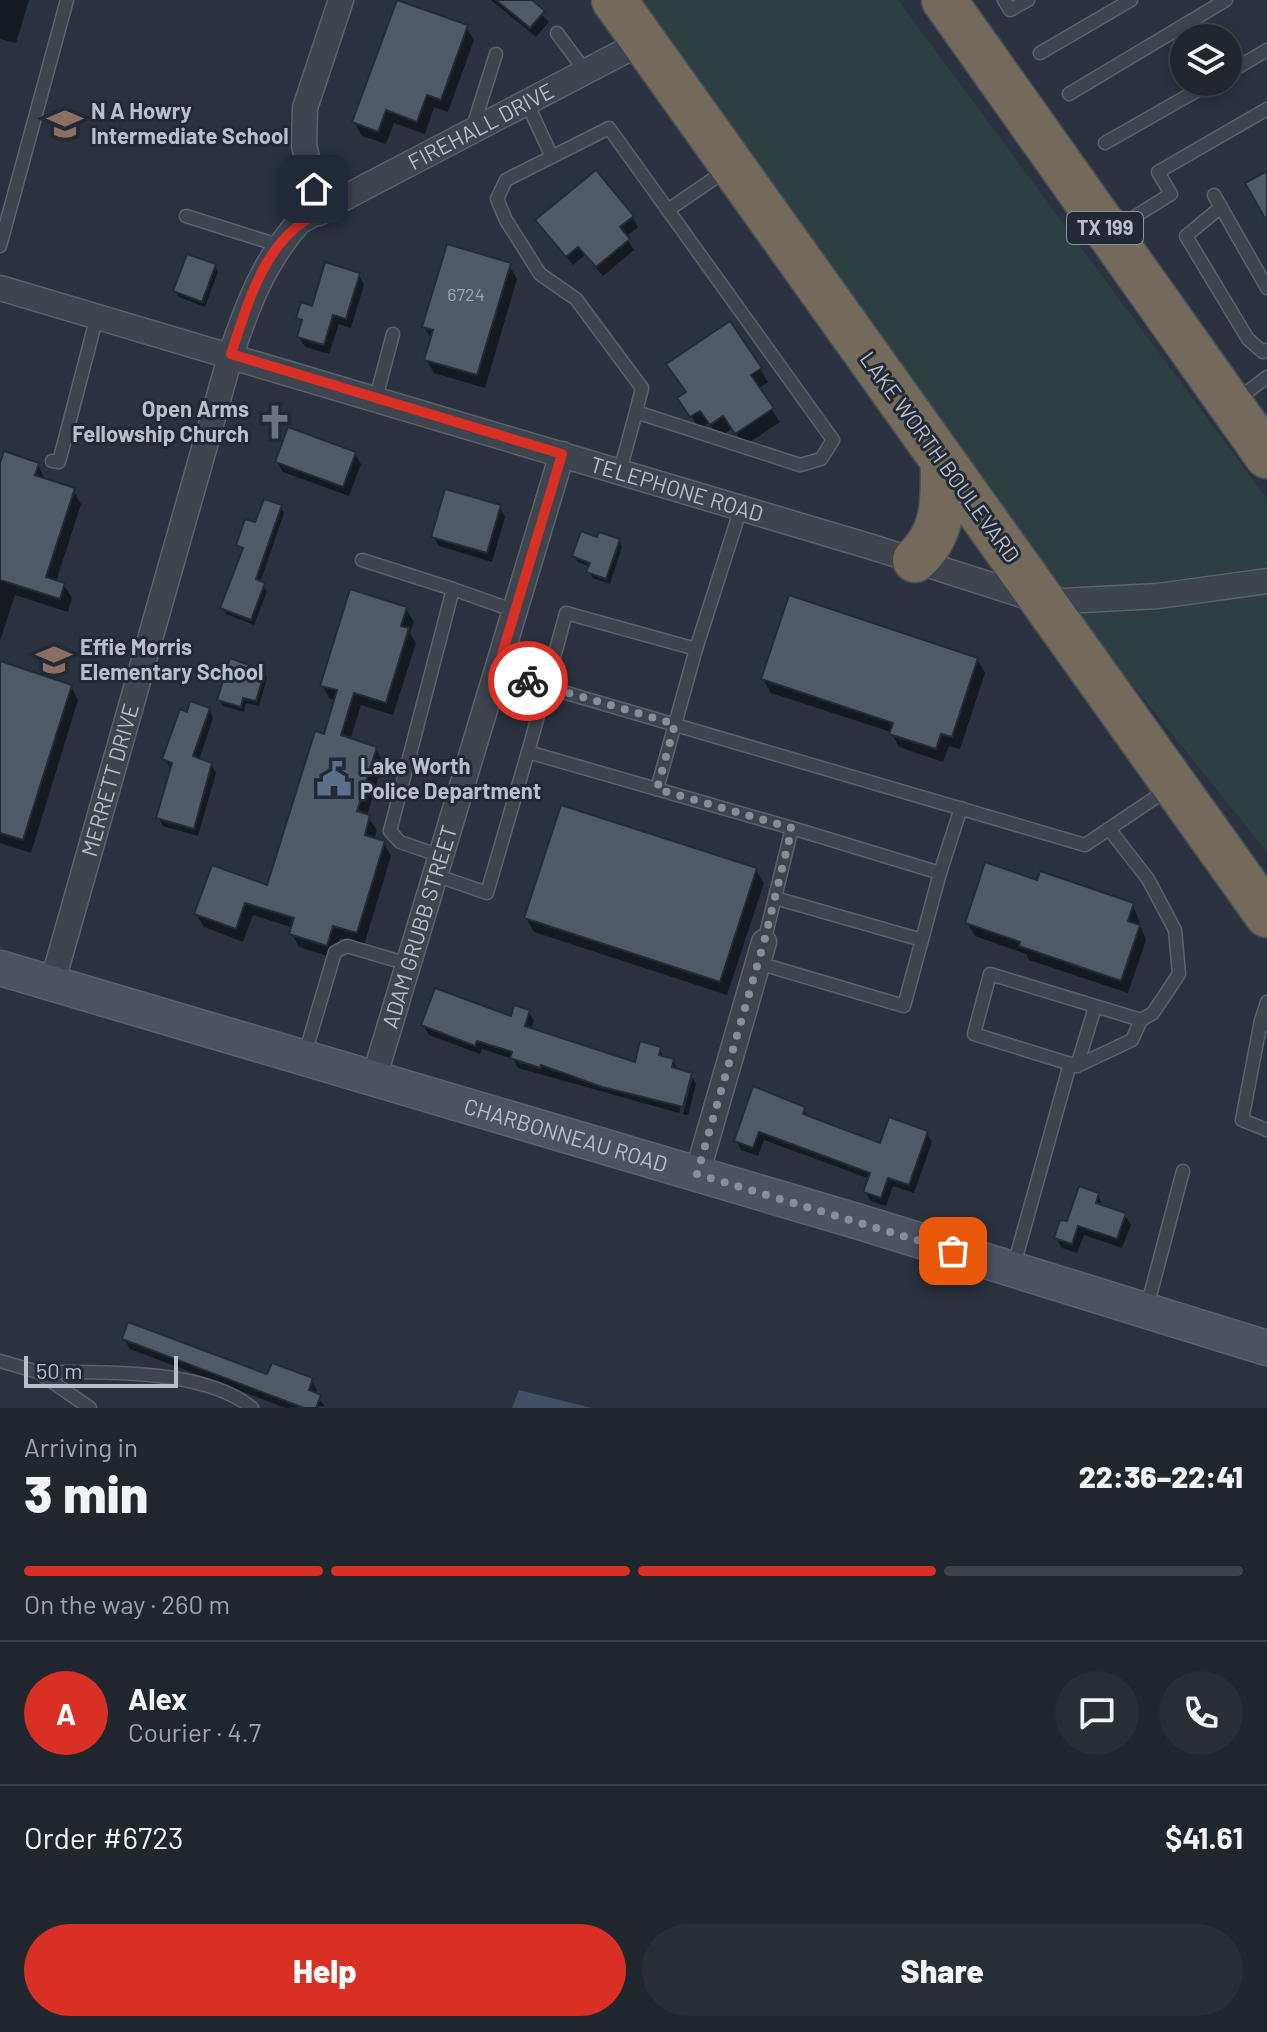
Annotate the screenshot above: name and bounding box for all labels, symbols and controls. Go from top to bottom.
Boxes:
map controls [1170,24,1242,96]
button: layers [1170,24,1242,96]
street label: FIREHALL DRIVE [403,77,558,174]
place label: N A Howry Intermediate School [91,97,289,148]
school or university icon: N A Howry Intermediate School [46,105,84,143]
pin [280,155,348,223]
icon: home [292,167,336,211]
road number: TX 199 [1067,212,1143,244]
house number: 6724 [447,283,485,305]
street label: LAKE WORTH BOULEVARD [856,346,1026,567]
place label: Open Arms Fellowship Church [72,395,249,446]
church icon: Open Arms Fellowship Church [256,403,294,441]
street label: TELEPHONE ROAD [587,450,767,526]
place label: Effie Morris Elementary School [80,633,263,684]
school or university icon: Effie Morris Elementary School [35,641,73,679]
courier [488,641,568,721]
icon: bike [506,659,550,703]
street label: MERRETT DRIVE [75,700,143,859]
place label: Lake Worth Police Department [360,752,541,803]
public building icon: Lake Worth Police Department [315,760,353,798]
street label: ADAM GRUBB STREET [376,822,461,1031]
street label: CHARBONNEAU ROAD [461,1092,671,1177]
pin [919,1217,987,1285]
icon: bag [931,1229,975,1273]
scale bar [24,1352,178,1388]
text: 50 m [36,1357,82,1383]
text: Arriving in [24,1431,138,1462]
text: 22:36–22:41 [1079,1458,1243,1494]
text: 3 min [24,1461,148,1523]
text: On the way · 260 m [24,1588,230,1619]
button: chat [1055,1671,1139,1755]
button: phone [1159,1671,1243,1755]
text: Alex [128,1680,187,1716]
text: A [56,1695,76,1731]
text: Courier · 4.7 [128,1716,261,1747]
text: Order #6723 [24,1819,183,1855]
text: $41.61 [1165,1819,1243,1855]
button: Help [24,1924,626,2016]
button: Share [642,1924,1243,2016]

